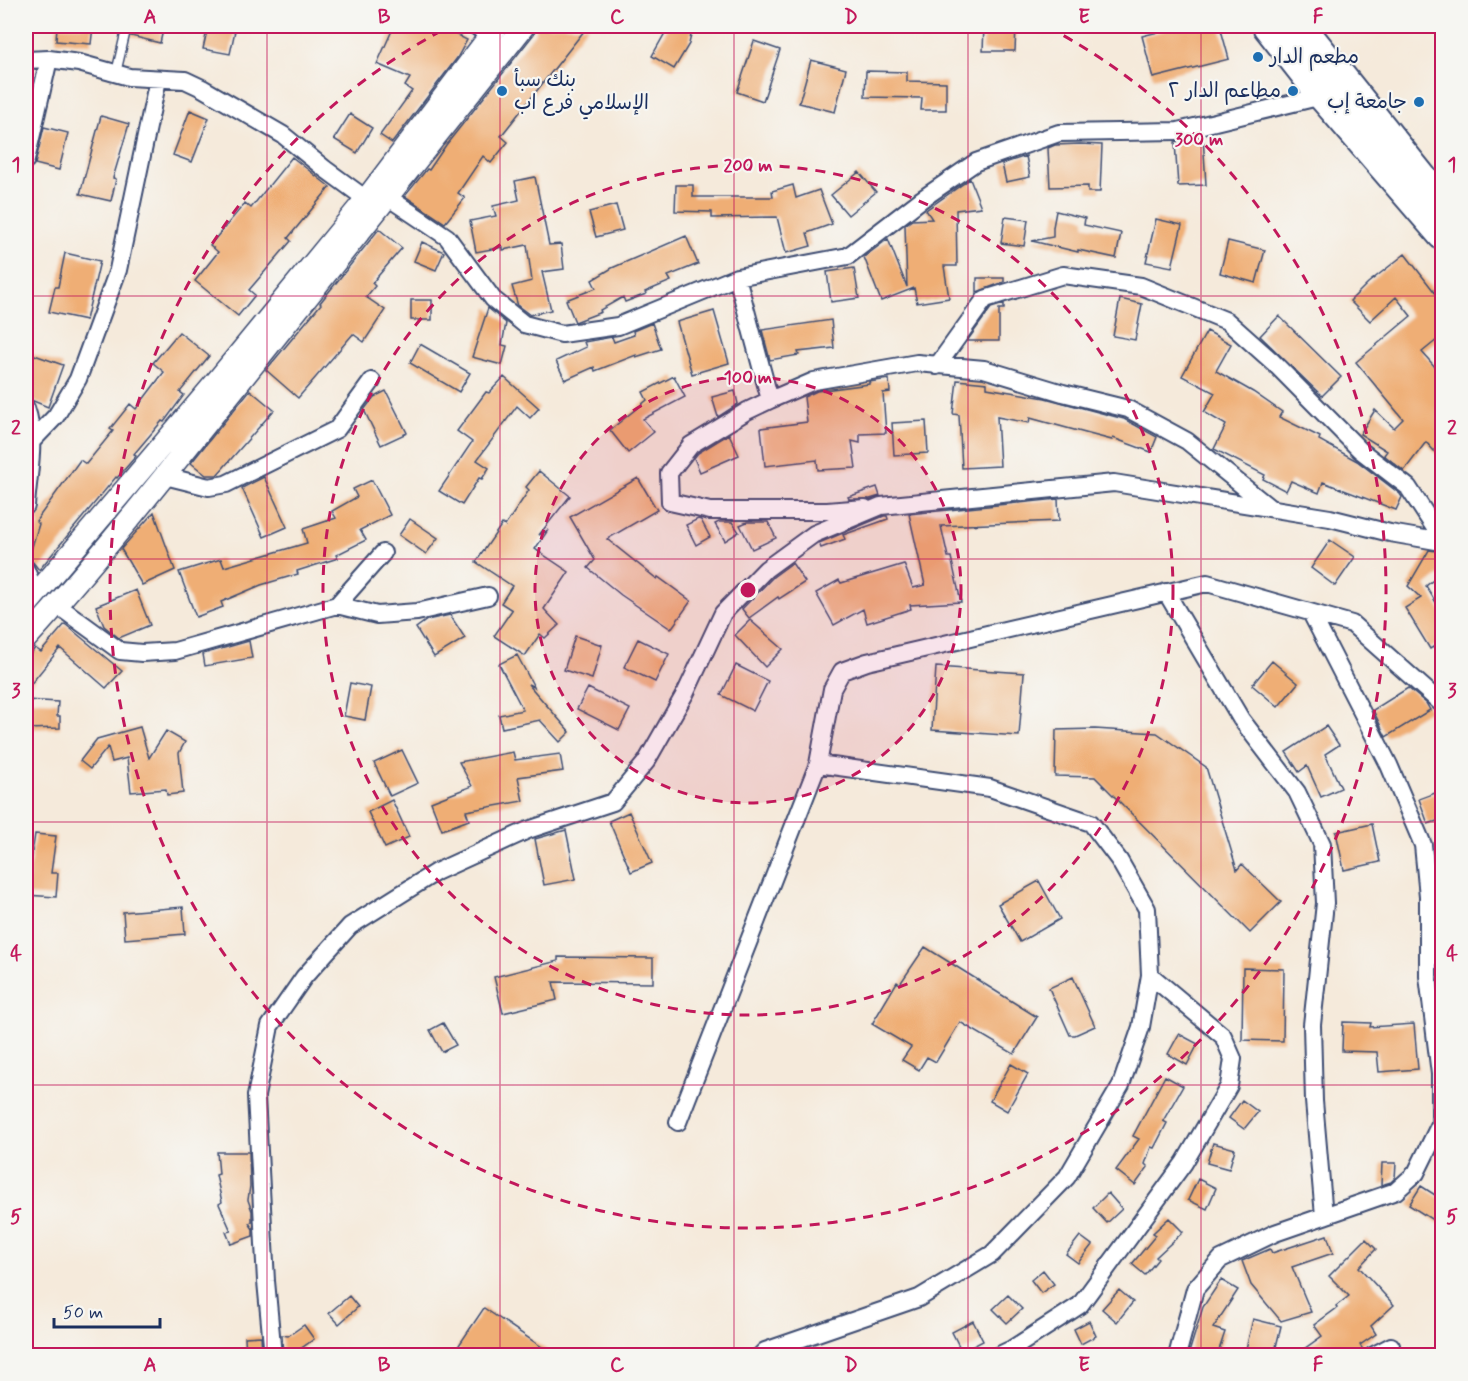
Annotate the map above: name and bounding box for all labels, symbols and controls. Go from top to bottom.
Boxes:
text: A [143,4,157,31]
text: B [378,4,391,31]
text: C [610,4,625,31]
text: D [844,4,858,31]
text: E [1078,4,1090,31]
text: F [1313,4,1324,31]
place label: مطعم الدار [1268,44,1359,71]
marker: مطعم الدار [1251,50,1265,64]
place label: بنك سبأ الإسلامي فرع اب [514,67,649,120]
place label: مطاعم الدار ٢ [1168,78,1281,105]
marker: بنك سبأ الإسلامي فرع اب [495,84,509,98]
marker: مطاعم الدار ٢ [1286,84,1300,98]
place label: جامعة إب [1327,89,1407,116]
marker: جامعة إب [1412,95,1426,109]
text: 300 m [1175,128,1223,152]
text: 1 [12,152,20,179]
text: 1 [1448,152,1456,179]
text: 200 m [723,154,773,178]
text: 100 m [724,366,772,390]
text: 2 [11,415,21,442]
text: 2 [1447,415,1457,442]
centre of rings [738,580,758,600]
text: 3 [11,678,21,705]
text: 3 [1447,678,1457,705]
text: 4 [10,941,22,968]
text: 4 [1446,941,1458,968]
text: 5 [10,1204,22,1231]
text: 5 [1446,1204,1458,1231]
scale bar [54,1291,160,1329]
text: 50 m [63,1301,103,1325]
text: A [143,1352,157,1379]
text: B [378,1352,391,1379]
text: C [610,1352,625,1379]
text: D [844,1352,858,1379]
text: E [1078,1352,1090,1379]
text: F [1313,1352,1324,1379]

